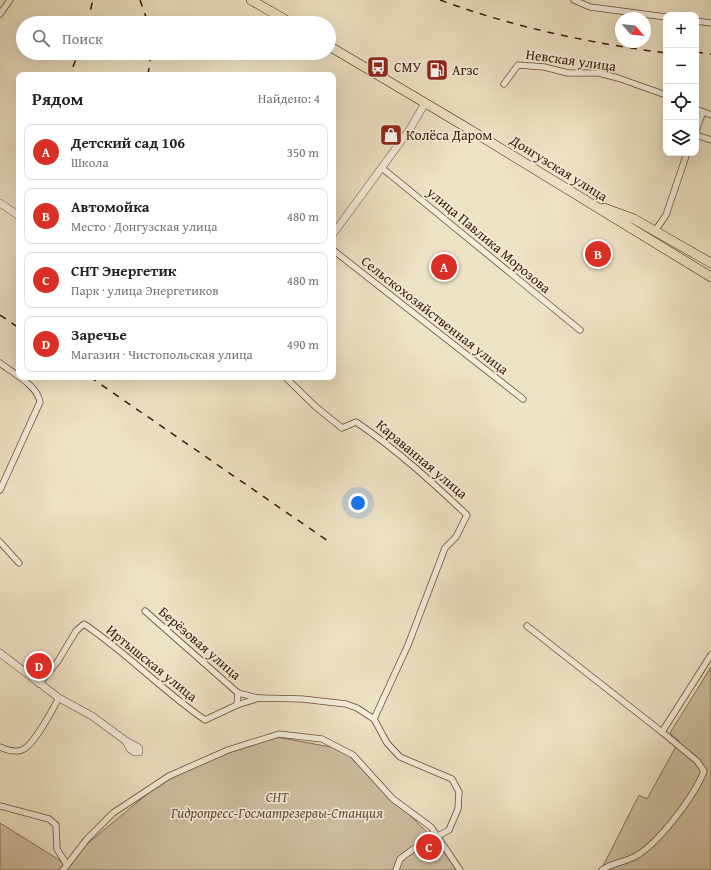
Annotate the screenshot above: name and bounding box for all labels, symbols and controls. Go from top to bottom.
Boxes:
north arrow [615,12,651,48]
map controls [663,12,699,156]
button: + [663,12,699,48]
search box [16,16,336,60]
icon: search [30,27,52,49]
text: Поиск [62,28,103,49]
street label: Невская улица [525,44,618,76]
button: − [663,48,699,84]
bus stop icon: СМУ [365,54,391,80]
place label: СМУ [394,57,422,77]
fuel station icon: Агзс [424,57,450,83]
place label: Агзс [452,60,479,80]
button: locate [663,84,699,120]
text: Рядом [32,86,83,111]
text: Найдено: 4 [258,89,320,108]
button: layers [663,120,699,156]
shop icon: Колёса Даром [378,122,404,148]
place label: Колёса Даром [406,125,492,145]
street label: Донгузская улица [506,129,612,206]
text: Детский сад 106 [71,132,185,153]
text: A [42,143,50,162]
text: 350 m [287,143,319,162]
text: Школа [71,153,109,172]
street label: улица Павлика Морозова [422,182,555,298]
text: Автомойка [71,196,149,217]
text: B [42,207,50,226]
text: 480 m [287,207,319,226]
text: Место · Донгузская улица [71,217,217,236]
pin: B [585,239,611,269]
street label: Сельскохозяйственная улица [357,251,513,379]
pin: A [431,252,457,282]
text: СНТ Энергетик [71,260,176,281]
text: C [42,271,50,290]
text: 480 m [287,271,319,290]
text: Парк · улица Энергетиков [71,281,219,300]
text: Заречье [71,324,127,345]
text: D [42,335,50,354]
text: 490 m [287,335,319,354]
text: Магазин · Чистопольская улица [71,345,253,364]
street label: Караванная улица [372,415,472,503]
your location [348,493,368,513]
street label: Берёзовая улица [154,602,246,685]
street label: Иртышская улица [102,620,202,706]
pin: D [26,651,52,681]
park label: СНТ Гидропресс-Госматрезервы-Станция [170,787,383,823]
pin: C [416,832,442,862]

